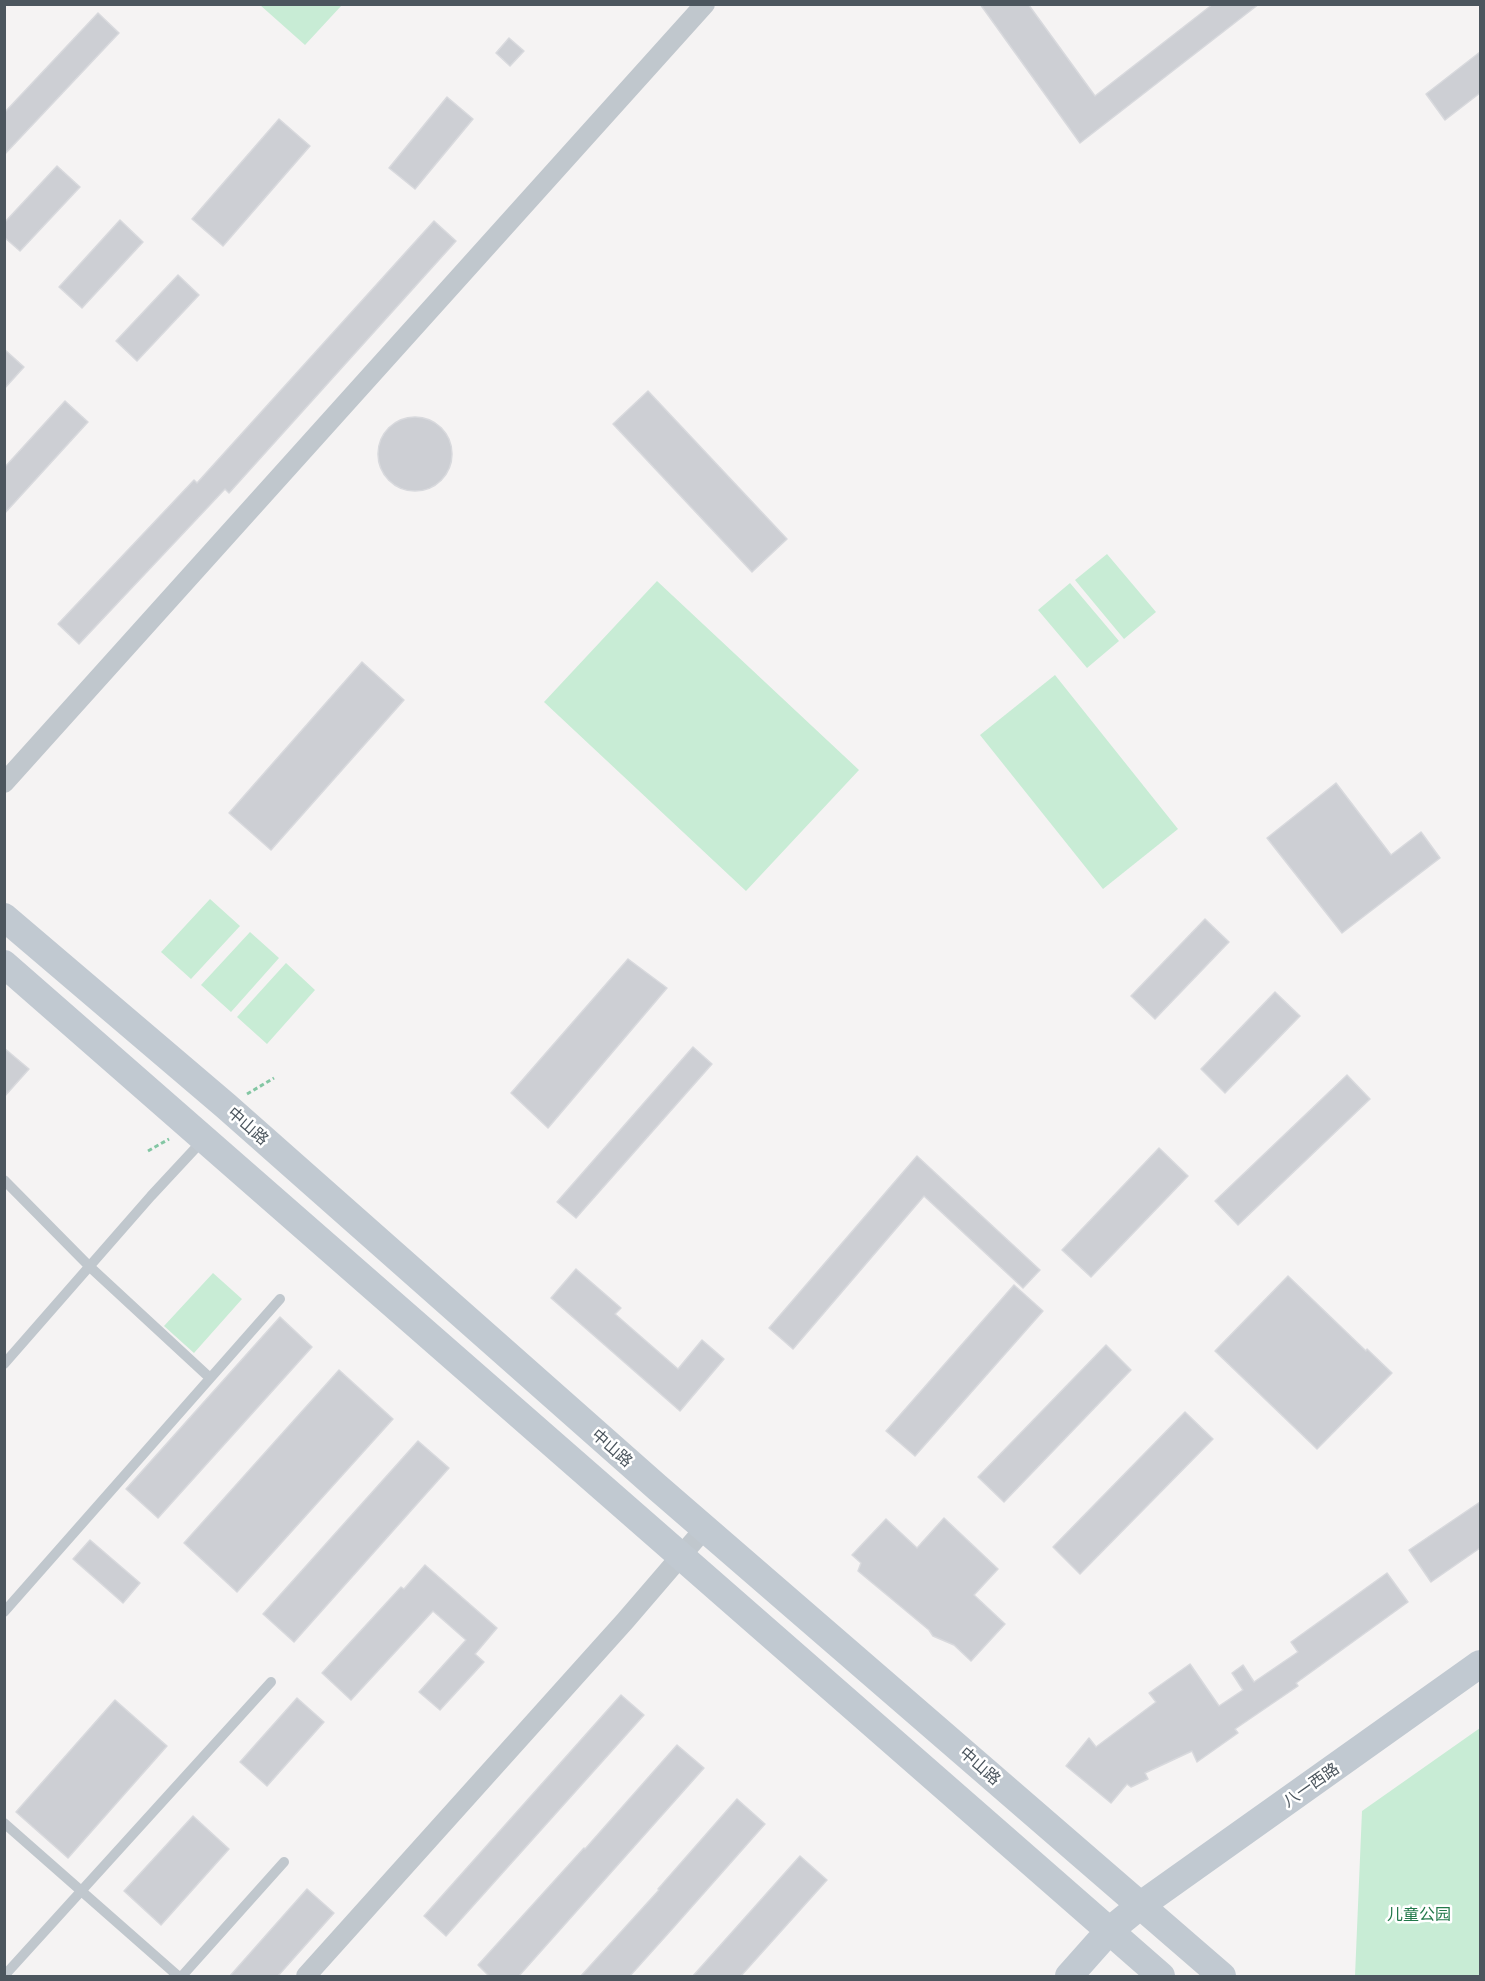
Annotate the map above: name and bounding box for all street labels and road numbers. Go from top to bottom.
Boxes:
street label: 中山路 [224,1103,272,1149]
street label: 中山路 [588,1425,636,1471]
street label: 中山路 [956,1743,1004,1789]
street label: 八一西路 [1279,1759,1343,1811]

